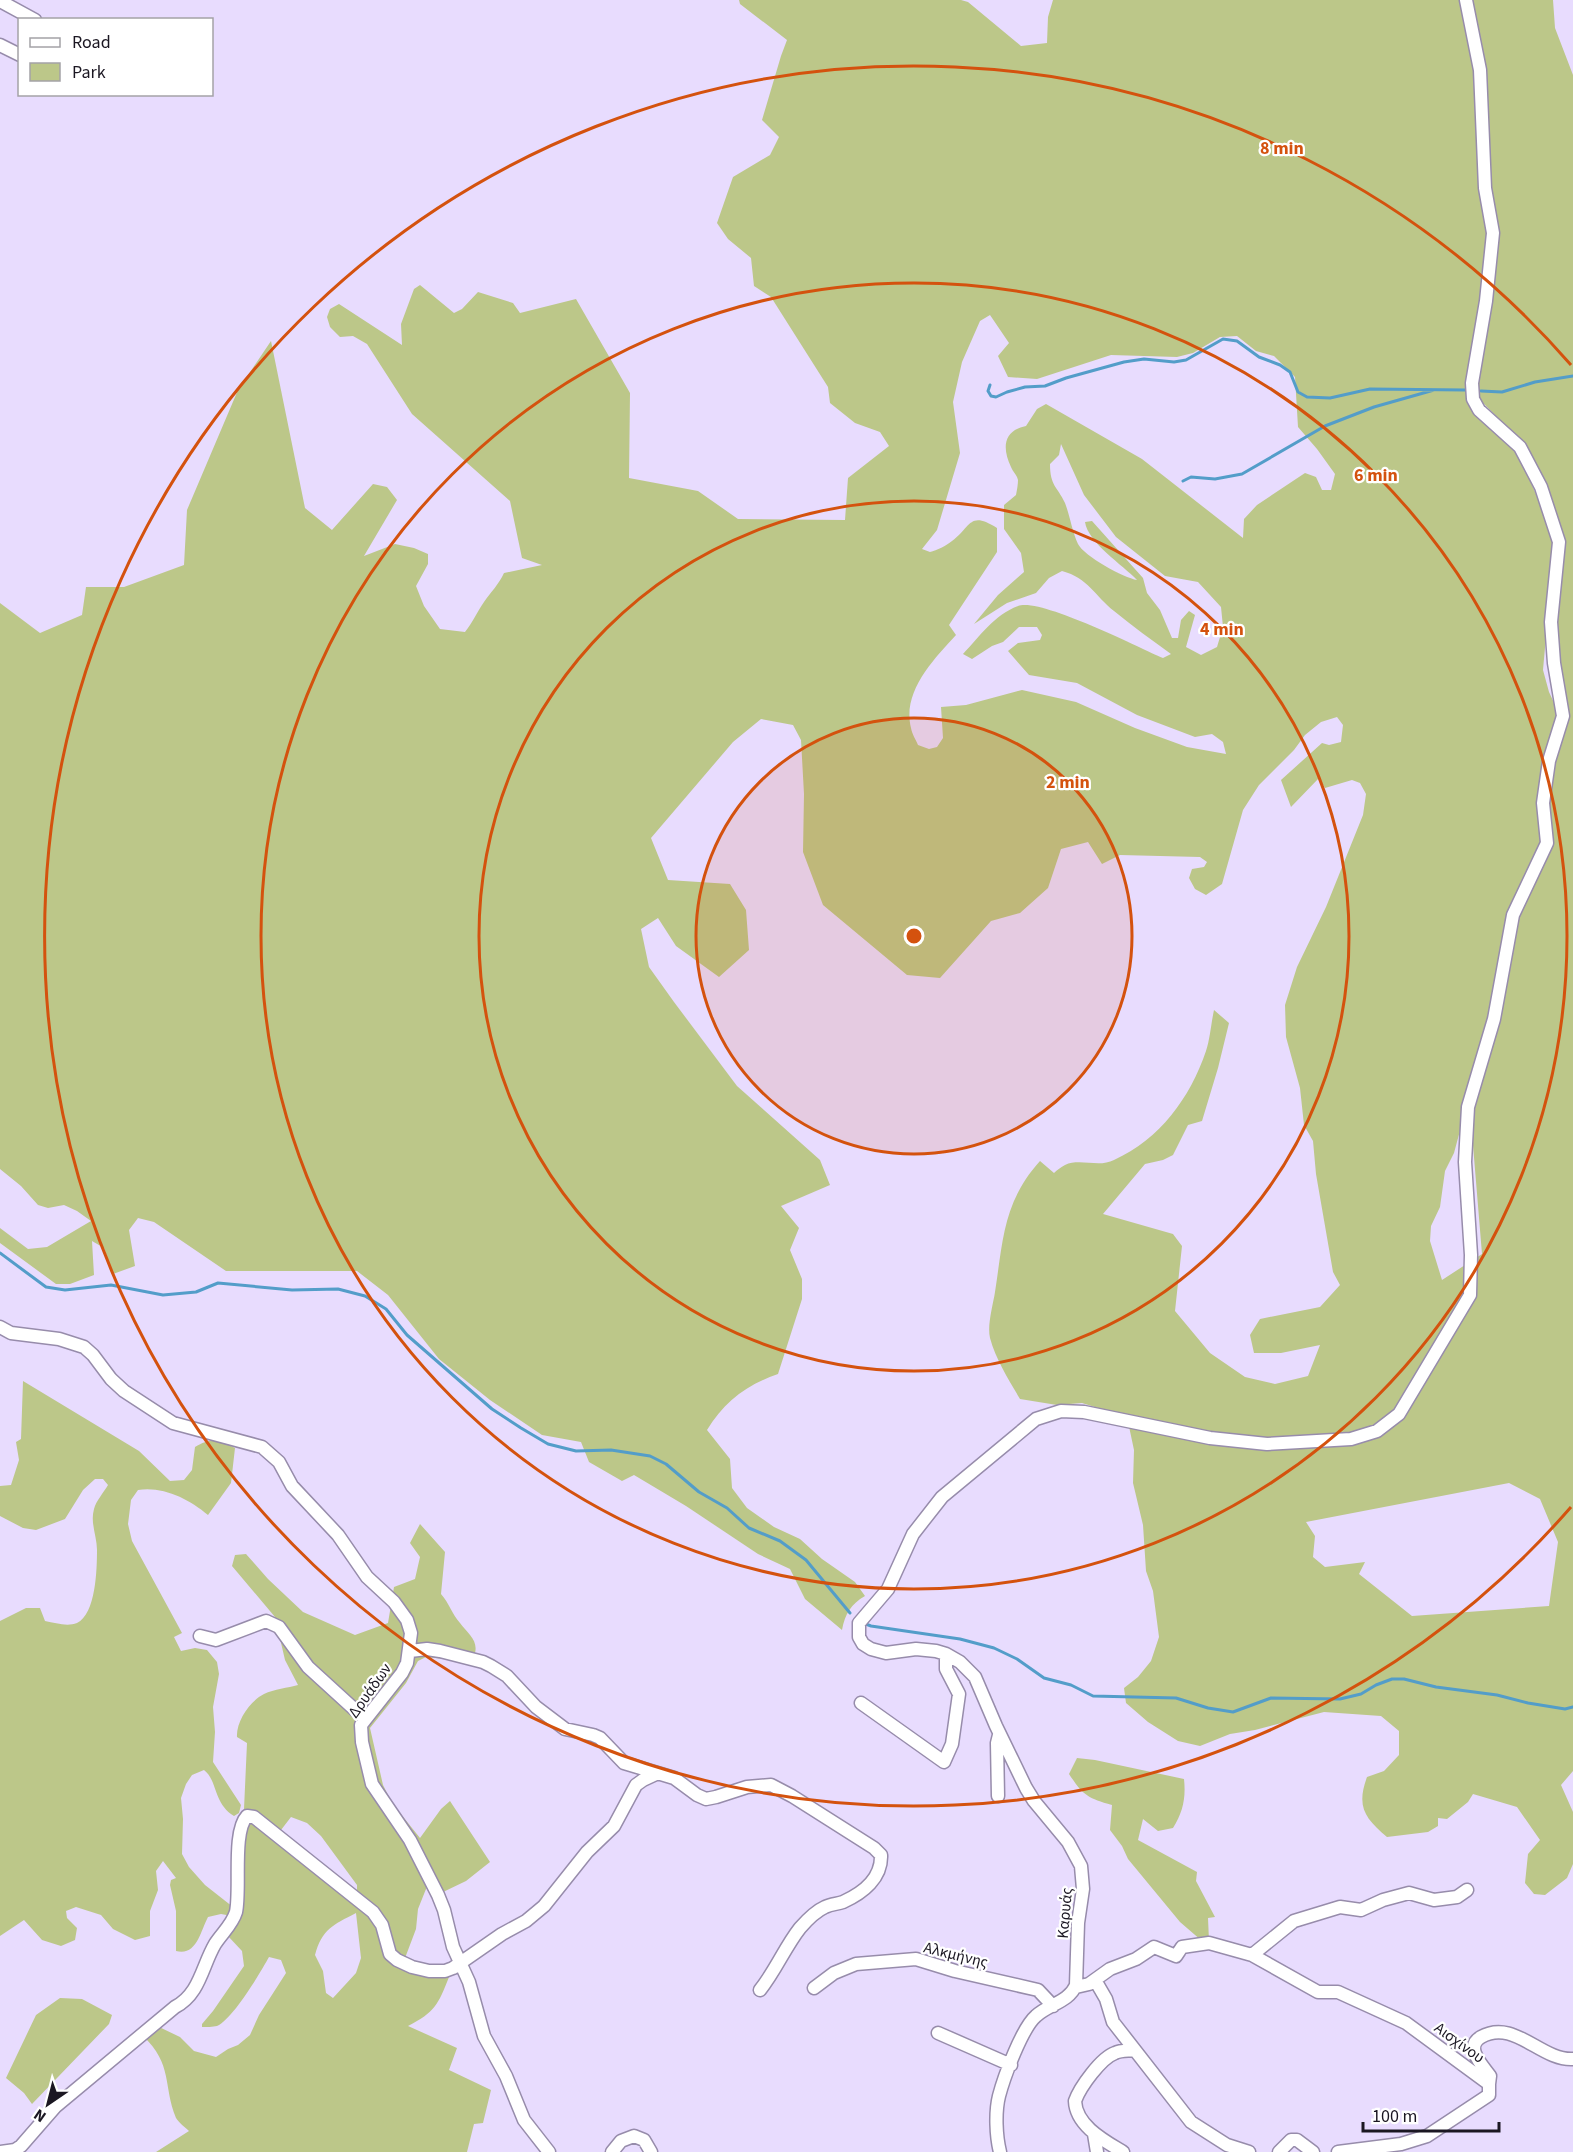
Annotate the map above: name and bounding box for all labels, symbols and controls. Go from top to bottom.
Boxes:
legend [18,18,213,96]
text: Road [72,30,111,55]
text: Park [72,60,106,85]
text: 8 min [1260,136,1304,161]
text: 6 min [1354,463,1398,488]
text: 4 min [1200,617,1244,642]
text: 2 min [1046,770,1090,795]
centre of rings [904,926,924,946]
street label: Δρυάδων [343,1658,397,1722]
street label: Καρυάς [1052,1887,1078,1939]
street label: Αλκμήνης [921,1936,990,1974]
street label: Αισχίνου [1430,2017,1489,2068]
north arrow [18,2074,78,2134]
scale bar [1363,2095,1500,2133]
text: N [29,2103,51,2128]
text: 100 m [1372,2104,1417,2129]

